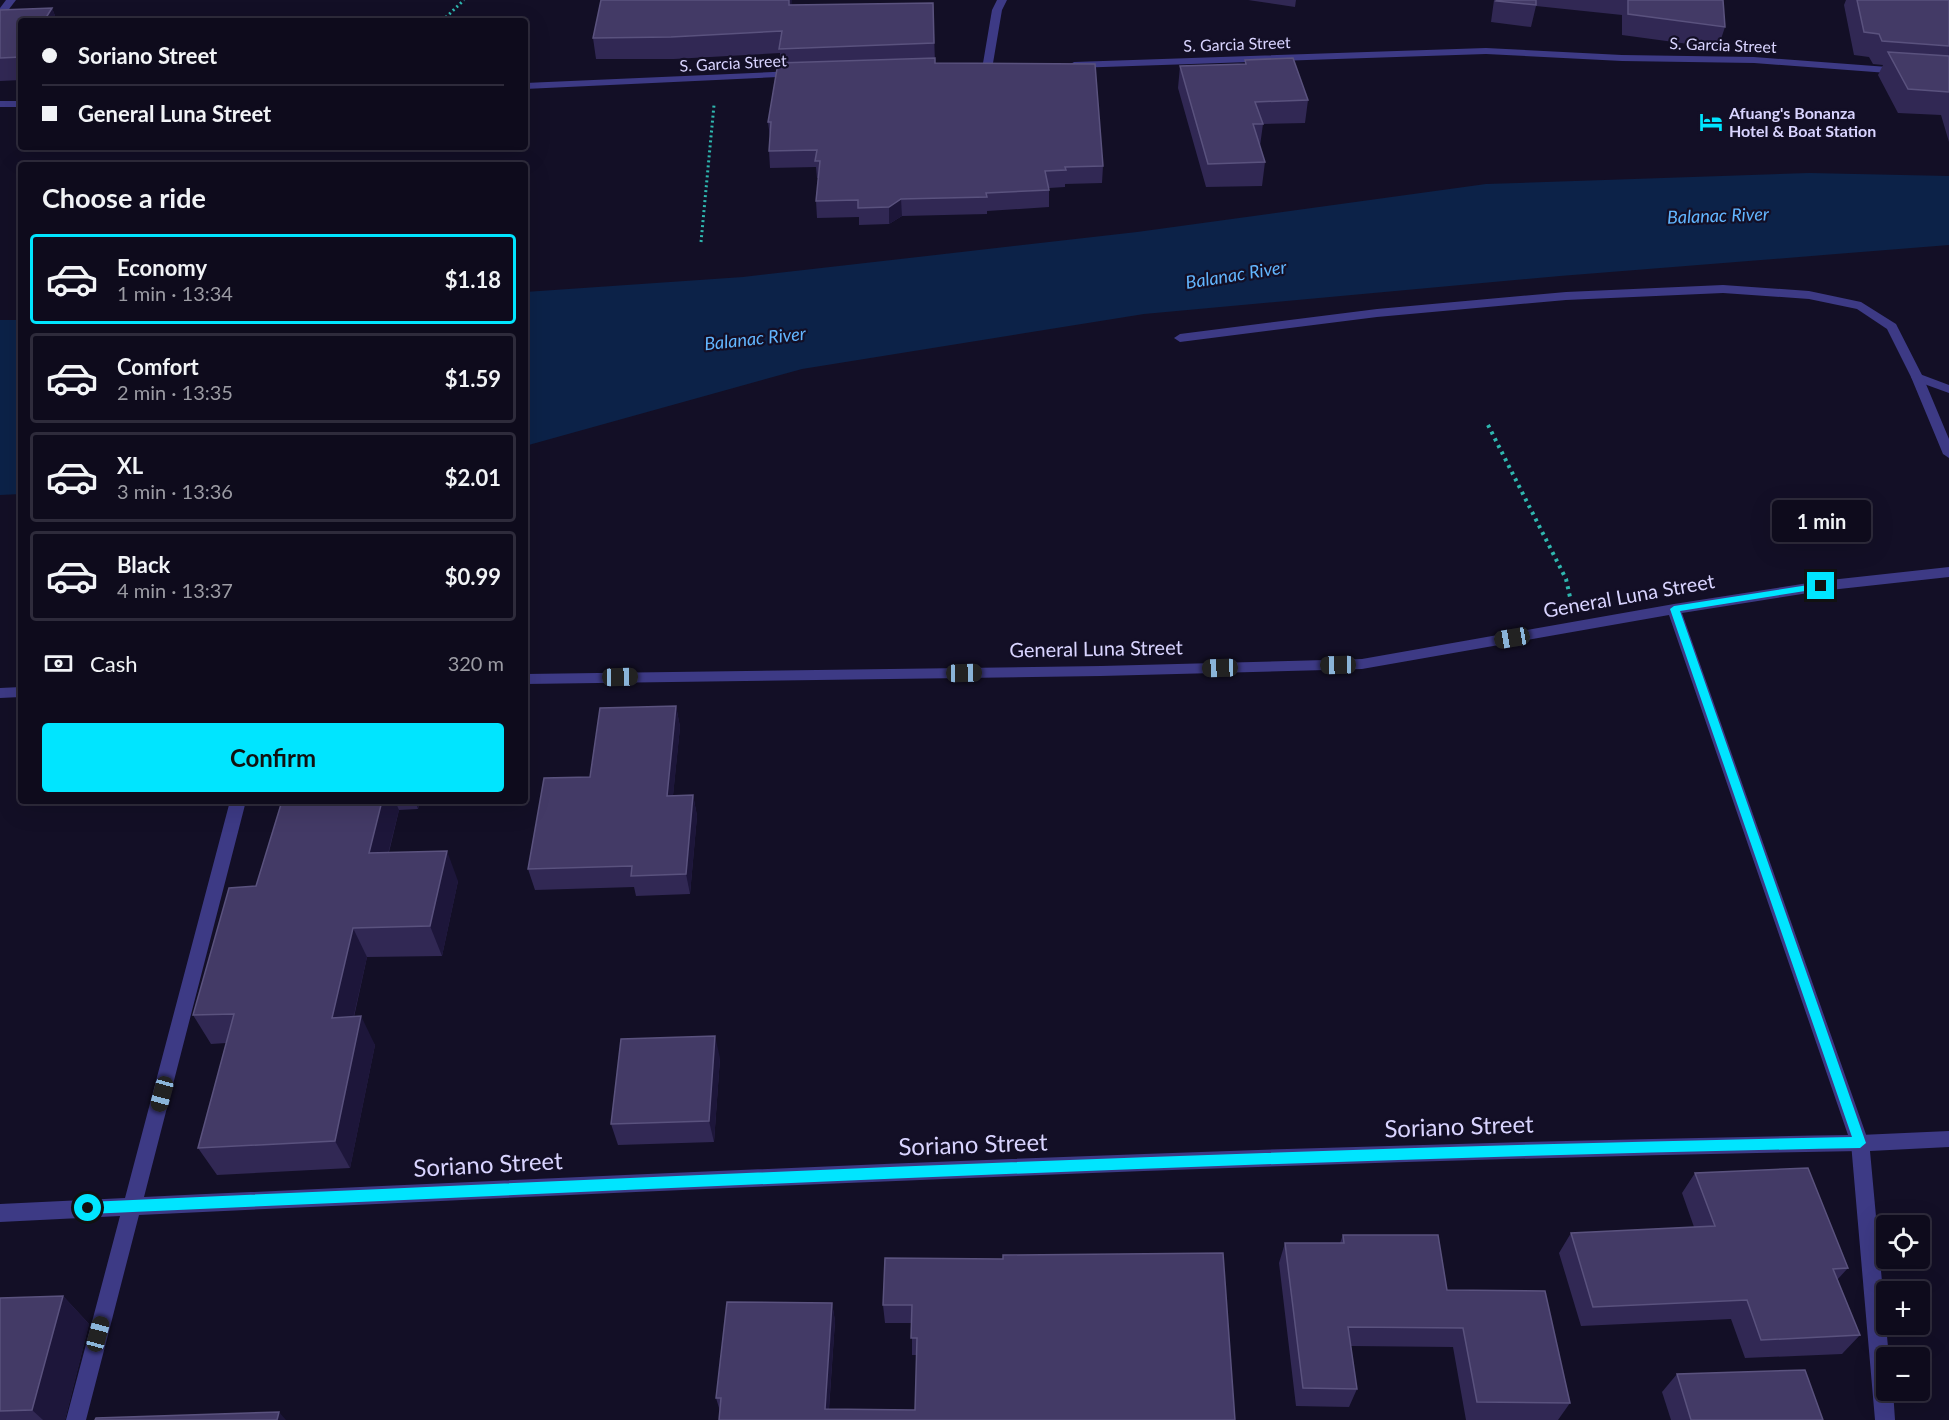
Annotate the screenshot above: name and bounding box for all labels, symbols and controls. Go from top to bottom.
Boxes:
street label: S. Garcia Street [1183,32,1291,55]
street label: S. Garcia Street [1669,33,1777,56]
text: Soriano Street [78,42,217,69]
street label: S. Garcia Street [679,50,787,75]
text: General Luna Street [78,100,271,127]
place label: Afuang's Bonanza Hotel & Boat Station [1728,103,1876,140]
hotel icon: Afuang's Bonanza Hotel & Boat Station [1698,109,1724,135]
text: Choose a ride [42,181,206,214]
water label: Balanac River [1667,202,1770,228]
icon: car [45,252,99,306]
text: Economy [117,254,207,281]
water label: Balanac River [1184,255,1289,293]
text: $1.18 [445,266,501,293]
text: 1 min · 13:34 [117,281,233,305]
water label: Balanac River [703,322,808,354]
icon: car [45,351,99,405]
text: Comfort [117,353,199,380]
text: $1.59 [445,365,501,392]
text: 2 min · 13:35 [117,380,233,404]
icon: car [45,450,99,504]
text: XL [117,452,143,479]
text: $2.01 [445,464,501,491]
text: 3 min · 13:36 [117,479,233,503]
callout: 1 min [1772,499,1870,541]
text: 1 min [1797,509,1846,533]
icon: car [45,549,99,603]
text: Black [117,551,170,578]
text: $0.99 [445,563,501,590]
street label: General Luna Street [1541,568,1716,622]
route end [1807,572,1834,599]
text: 4 min · 13:37 [117,578,233,602]
car [1493,626,1531,650]
street label: General Luna Street [1009,634,1183,662]
icon: cash [42,647,75,680]
text: Cash [90,650,137,677]
text: 320 m [448,651,504,675]
car [1320,656,1356,674]
car [1202,658,1238,678]
car [946,664,982,682]
car [602,668,638,686]
button: Confirm [42,723,504,792]
car [149,1074,175,1114]
street label: Soriano Street [1384,1108,1534,1143]
street label: Soriano Street [898,1126,1048,1161]
street label: Soriano Street [413,1145,564,1182]
route start [74,1194,101,1221]
map controls [1876,1215,1930,1401]
button: locate [1876,1215,1930,1269]
button: + [1876,1281,1930,1335]
car [85,1314,111,1354]
button: − [1876,1347,1930,1401]

